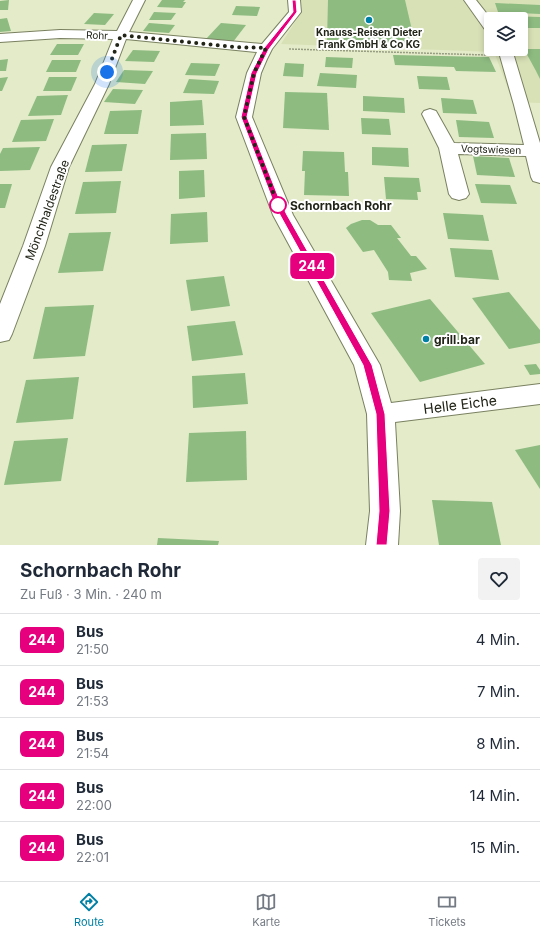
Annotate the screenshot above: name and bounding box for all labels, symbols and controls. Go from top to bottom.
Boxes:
map controls [484,12,528,56]
button: layers [484,12,528,56]
marker: Knauss-Reisen Dieter Frank GmbH & Co KG [364,15,374,25]
place label: Knauss-Reisen Dieter Frank GmbH & Co KG [316,26,422,50]
street label: Rohr [86,29,108,41]
your location [97,62,117,82]
street label: Vogtswiesen [461,142,521,156]
street label: Mönchhaldestraße [22,158,72,262]
marker: Schornbach Rohr [269,196,287,214]
place label: Schornbach Rohr [290,198,392,213]
line badge: 244 [289,253,335,279]
text: 244 [298,257,326,274]
place label: grill.bar [434,332,480,347]
marker: grill.bar [421,334,431,344]
street label: Helle Eiche [422,391,498,417]
button: heart [478,558,520,600]
text: Schornbach Rohr [20,559,181,582]
text: Zu Fuß · 3 Min. · 240 m [20,586,162,602]
text: Bus [76,622,104,641]
text: 4 Min. [476,630,520,649]
text: 244 [28,631,56,648]
text: 21:50 [76,641,109,657]
text: Bus [76,674,104,693]
text: 7 Min. [477,682,520,701]
text: 244 [28,683,56,700]
text: 21:53 [76,693,109,709]
text: Bus [76,726,104,745]
text: 8 Min. [476,734,520,753]
text: 244 [28,735,56,752]
text: 21:54 [76,745,109,761]
text: Bus [76,778,104,797]
text: 14 Min. [470,786,520,805]
text: 244 [28,787,56,804]
text: 22:00 [76,797,112,813]
text: Bus [76,830,104,849]
text: 15 Min. [470,838,520,857]
text: 244 [28,839,56,856]
text: 22:01 [76,849,109,865]
tab: Route [74,891,104,929]
tab: Karte [252,891,280,929]
tab: Tickets [428,891,466,929]

